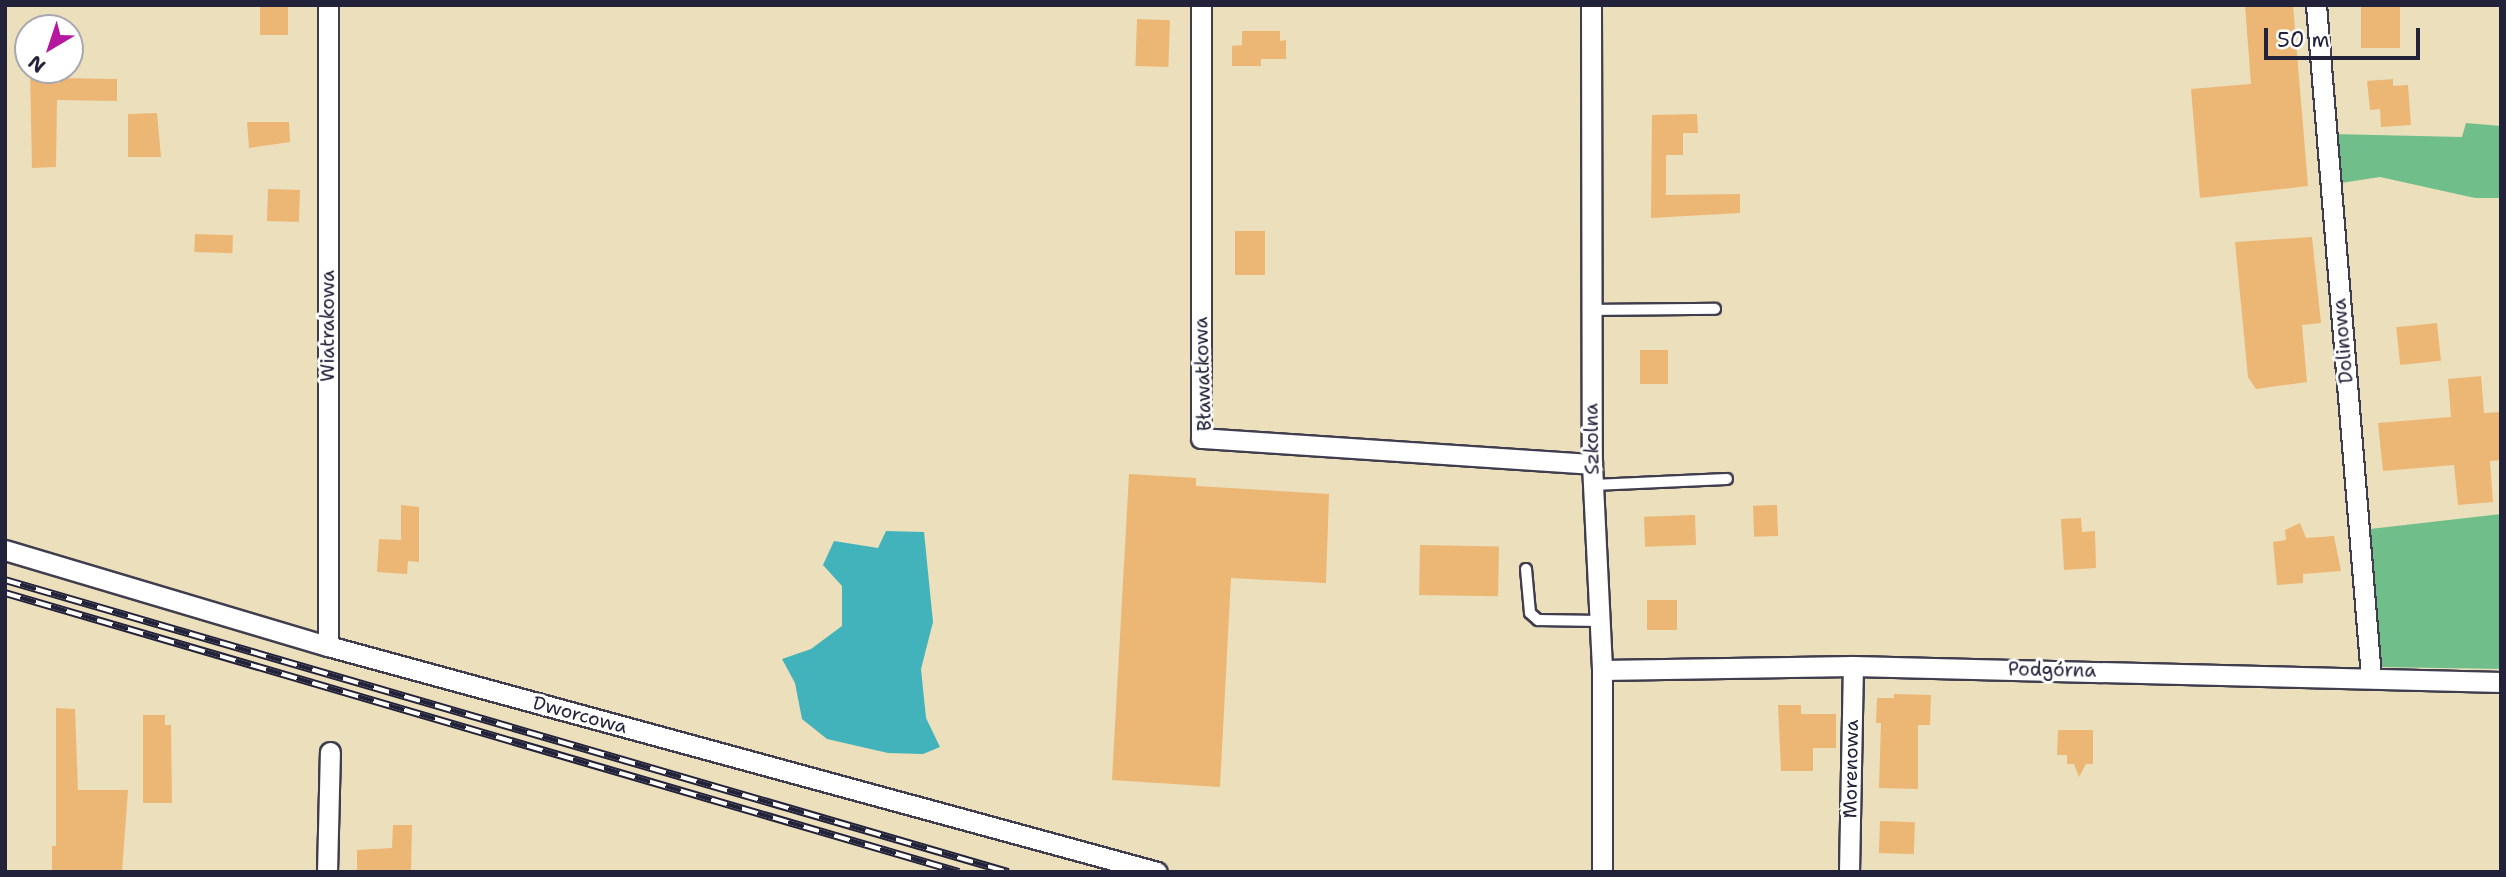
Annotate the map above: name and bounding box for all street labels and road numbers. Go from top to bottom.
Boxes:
street label: Wiatrakowa [317,270,339,382]
street label: Dolinowa [2328,297,2358,385]
street label: Bławatkowa [1190,317,1216,431]
street label: Szkolna [1580,403,1604,475]
street label: Podgórna [2008,658,2096,682]
street label: Dworcowa [530,691,630,739]
street label: Morenowa [1839,719,1863,819]

